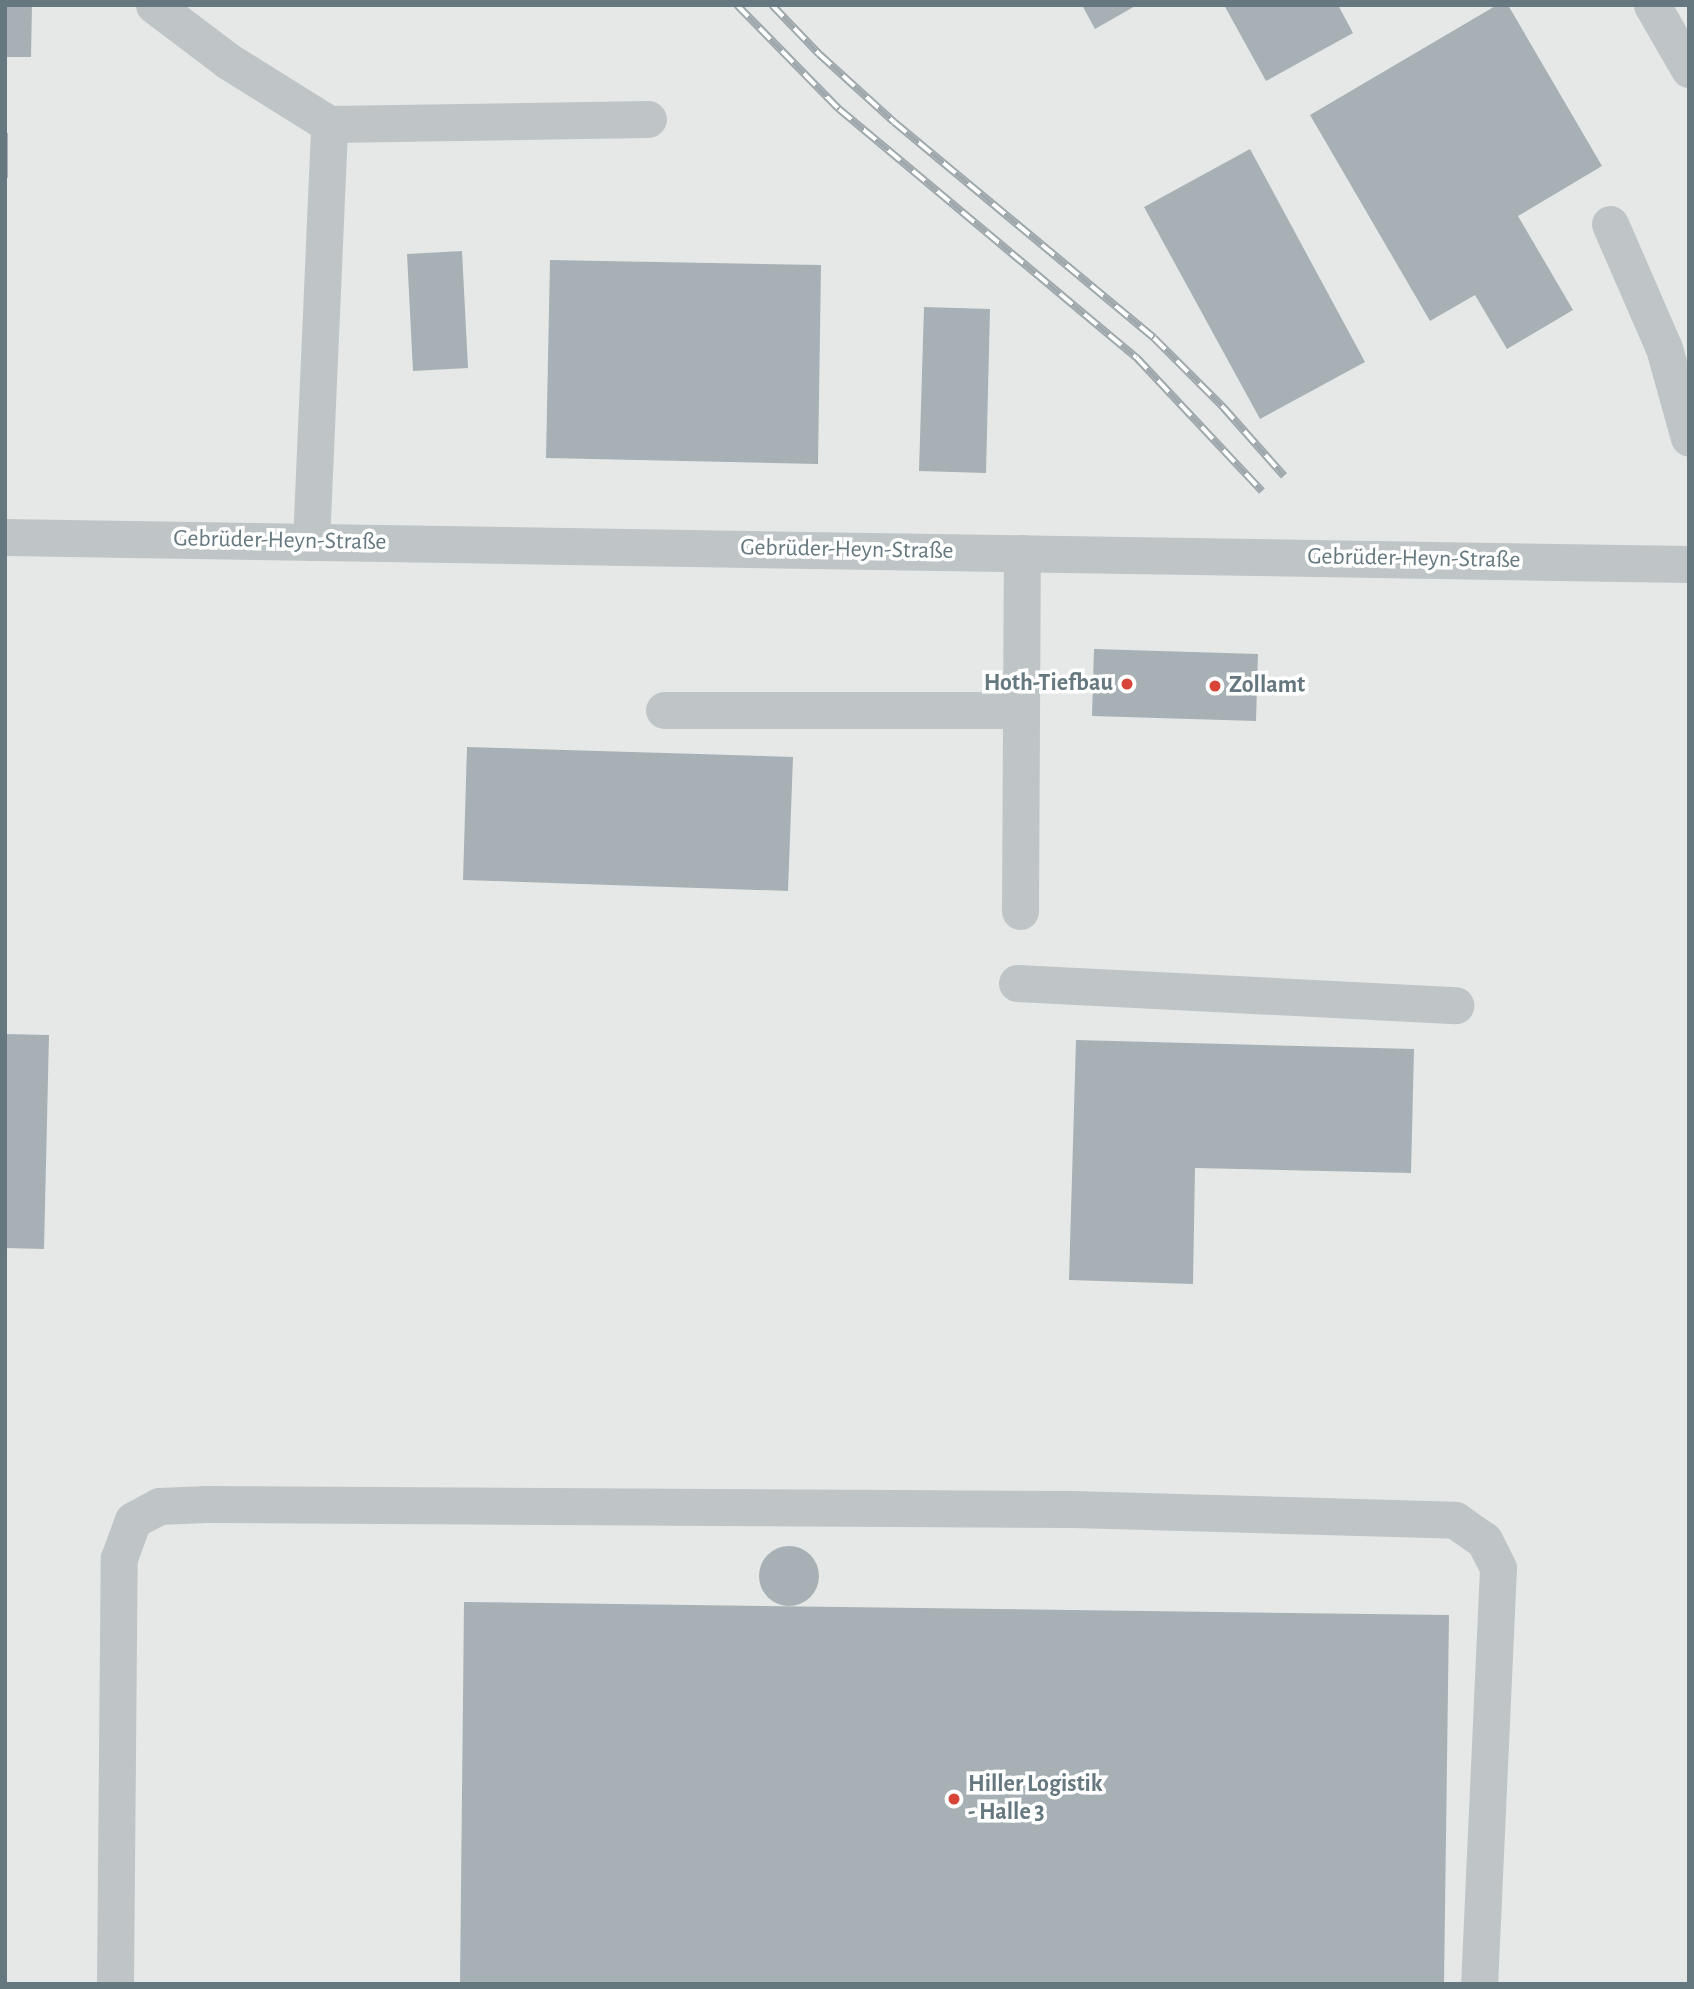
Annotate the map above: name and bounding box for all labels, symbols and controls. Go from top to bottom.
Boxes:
street label: Gebrüder-Heyn-Straße [173,525,387,557]
street label: Gebrüder-Heyn-Straße [740,534,954,566]
street label: Gebrüder-Heyn-Straße [1307,543,1521,575]
place label: Hoth-Tiefbau [984,670,1113,698]
place label: Zollamt [1229,672,1305,700]
marker: Hoth-Tiefbau [1119,676,1135,692]
marker: Zollamt [1207,678,1223,694]
place label: Hiller Logistik - Halle 3 [968,1771,1103,1827]
marker: Hiller Logistik - Halle 3 [946,1791,962,1807]

